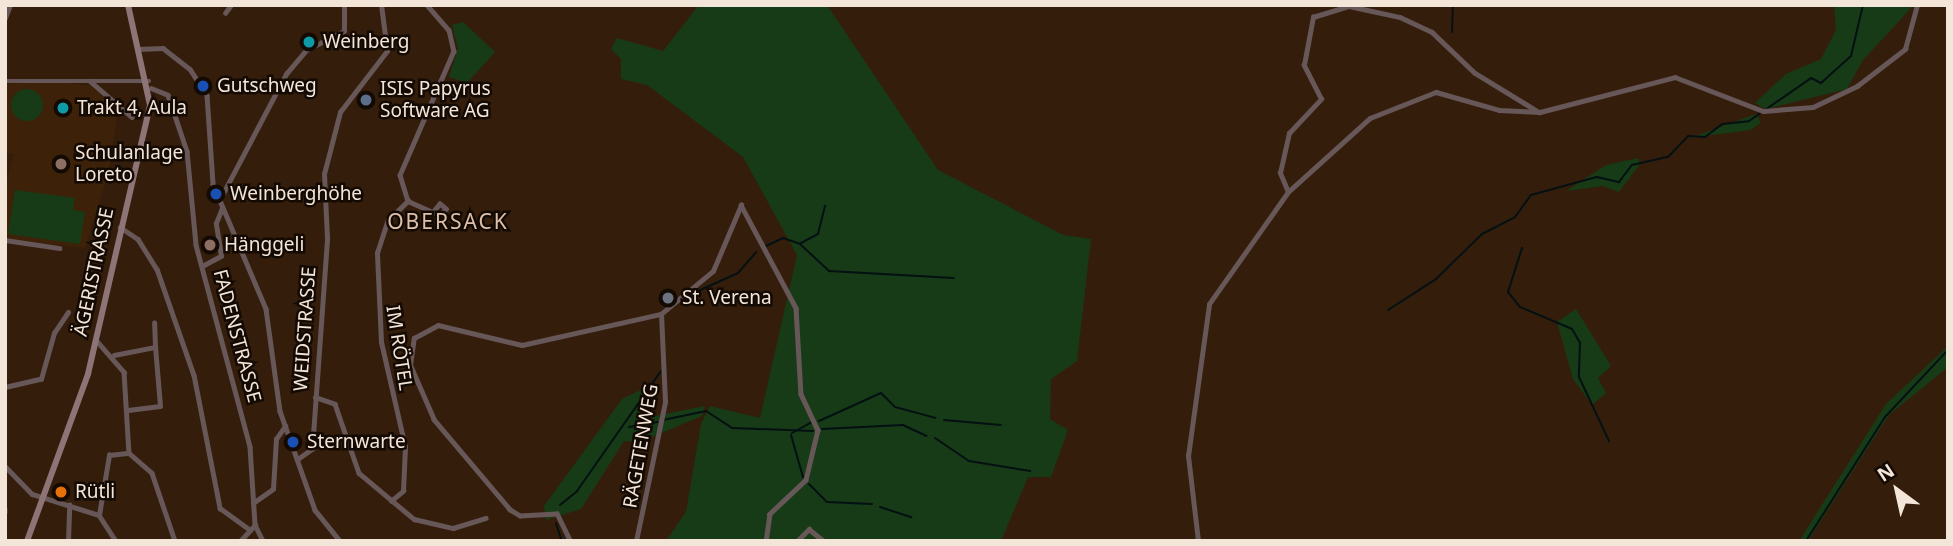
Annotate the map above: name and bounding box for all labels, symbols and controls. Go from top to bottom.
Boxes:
place label: Weinberg [323,31,409,53]
marker: Weinberg [301,34,317,50]
place label: Gutschweg [217,75,317,97]
marker: Gutschweg [195,78,211,94]
place label: ISIS Papyrus Software AG [380,78,491,122]
marker: ISIS Papyrus Software AG [358,92,374,108]
place label: Trakt 4, Aula [77,97,187,119]
marker: Trakt 4, Aula [55,100,71,116]
place label: Schulanlage Loreto [75,142,183,186]
marker: Schulanlage Loreto [53,156,69,172]
place label: Weinberghöhe [230,183,362,205]
marker: Weinberghöhe [208,186,224,202]
street label: ÄGERISTRASSE [69,206,119,338]
district label: OBERSACK [388,208,508,234]
place label: Hänggeli [224,234,304,256]
marker: Hänggeli [202,237,218,253]
street label: WEIDSTRASSE [289,266,321,392]
street label: FADENSTRASSE [208,267,266,405]
place label: St. Verena [682,287,772,309]
marker: St. Verena [660,290,676,306]
street label: IM RÖTEL [381,304,417,392]
street label: RÄGETENWEG [619,382,663,510]
place label: Sternwarte [307,431,406,453]
marker: Sternwarte [285,434,301,450]
north arrow [1862,455,1932,525]
text: N [1872,457,1899,488]
place label: Rütli [75,481,115,503]
marker: Rütli [53,484,69,500]

